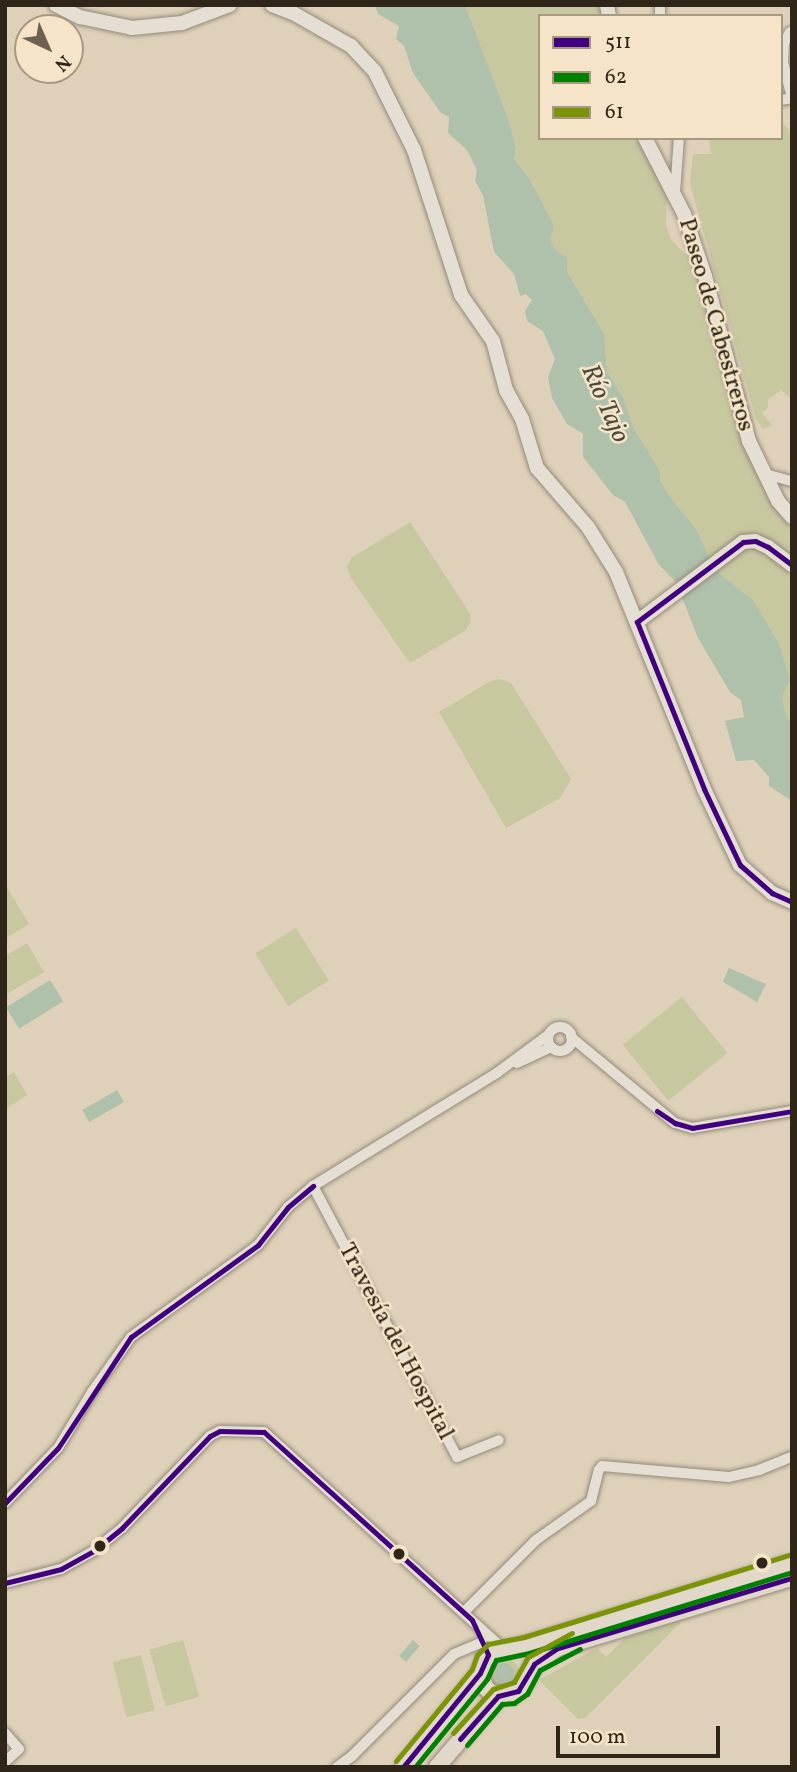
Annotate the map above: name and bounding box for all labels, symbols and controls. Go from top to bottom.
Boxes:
north arrow [14,14,84,84]
legend [538,14,783,140]
text: 511 [605,28,631,57]
text: N [48,49,76,77]
text: 62 [605,63,627,92]
text: 61 [605,98,624,127]
street label: Paseo de Cabestreros [671,215,759,435]
water label: Río Tajo [573,360,635,448]
street label: Travesía del Hospital [331,1239,459,1445]
unlabelled marker [93,1539,107,1553]
unlabelled marker [392,1547,406,1561]
unlabelled marker [755,1556,769,1570]
scale bar [559,1712,724,1756]
text: 100 m [569,1723,626,1752]

